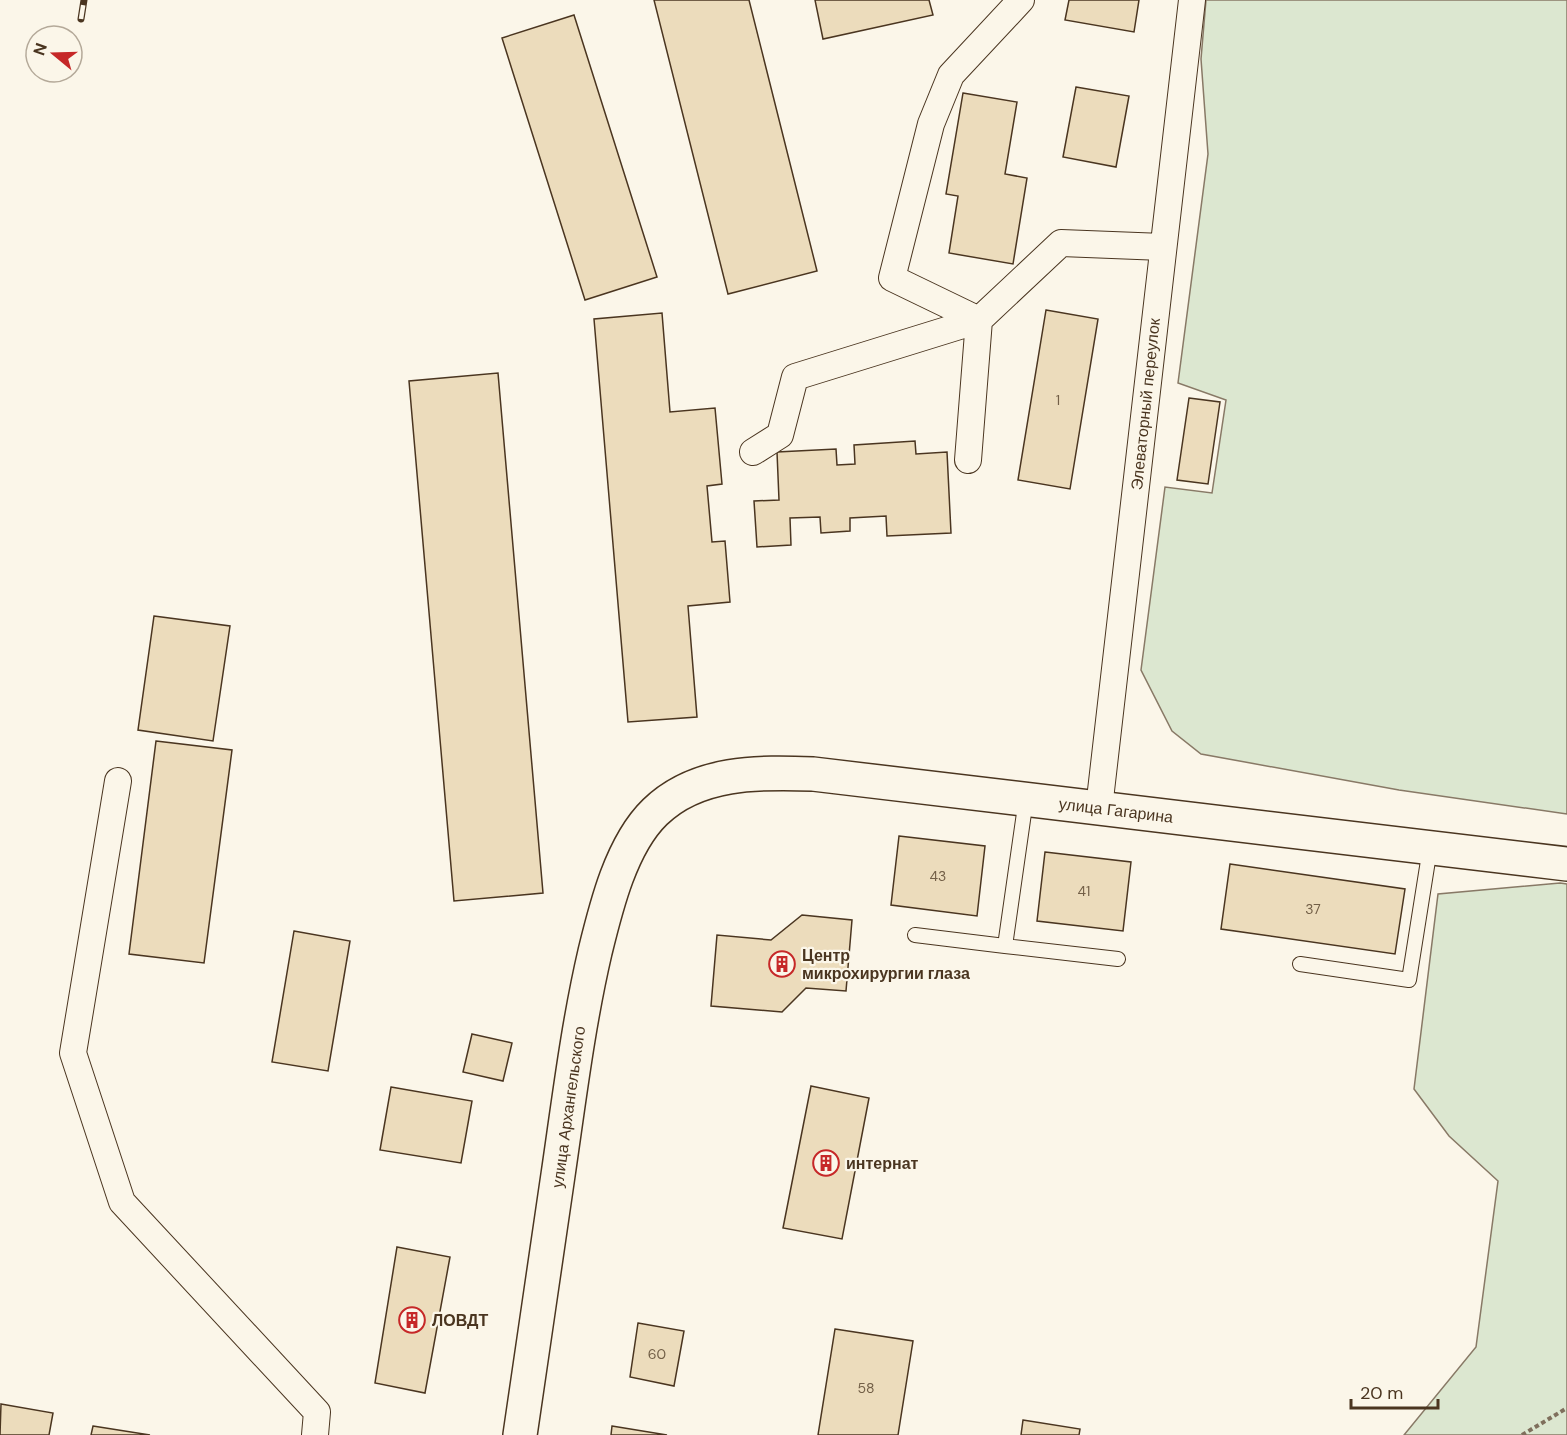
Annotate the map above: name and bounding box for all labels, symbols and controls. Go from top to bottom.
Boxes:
north arrow [24,24,84,84]
text: N [28,40,52,58]
street label: Элеваторный переулок [1126,316,1165,491]
house number: 1 [1056,391,1060,409]
street label: улица Гагарина [1058,793,1174,828]
house number: 43 [930,867,946,885]
house number: 41 [1078,882,1090,900]
house number: 37 [1305,900,1321,918]
place label: Центр микрохирургии глаза [802,945,970,984]
building icon: Центр микрохирургии глаза [767,949,797,979]
street label: улица Архангельского [547,1025,590,1189]
building icon: интернат [811,1148,841,1178]
place label: интернат [846,1153,919,1174]
building icon: ЛОВДТ [397,1305,427,1335]
place label: ЛОВДТ [432,1310,488,1331]
house number: 60 [648,1345,666,1363]
scale bar [1351,1372,1438,1410]
house number: 58 [857,1379,875,1397]
text: 20 m [1360,1381,1403,1405]

